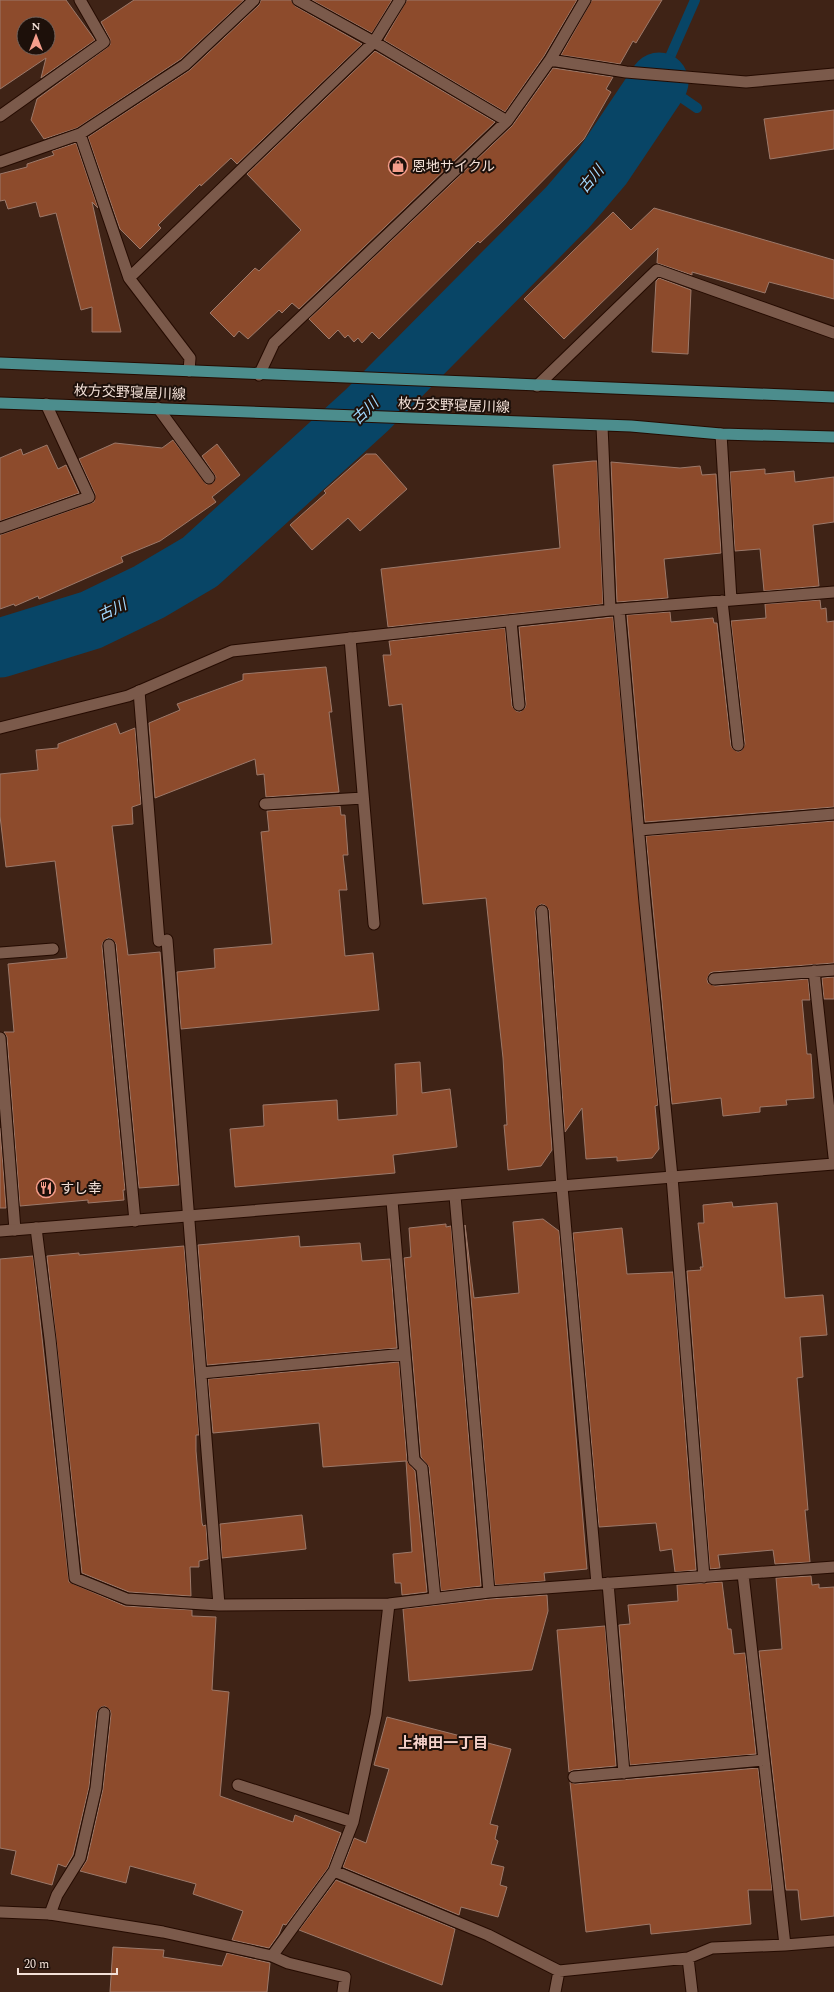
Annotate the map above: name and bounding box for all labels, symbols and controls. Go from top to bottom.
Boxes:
north arrow [16,16,56,56]
text: N [32,18,41,35]
shop icon: 恩地サイクル [387,155,409,177]
place label: 恩地サイクル [412,156,495,177]
water label: 古川 [573,159,611,198]
street label: 枚方交野寝屋川線 [74,380,186,405]
water label: 古川 [347,391,386,430]
street label: 枚方交野寝屋川線 [398,393,510,418]
water label: 古川 [94,593,132,627]
restaurant icon: すし幸 [35,1177,57,1199]
place label: すし幸 [60,1178,102,1199]
district label: 上神田一丁目 [398,1732,488,1755]
scale bar [18,1950,117,1976]
text: 20 m [24,1955,49,1974]

